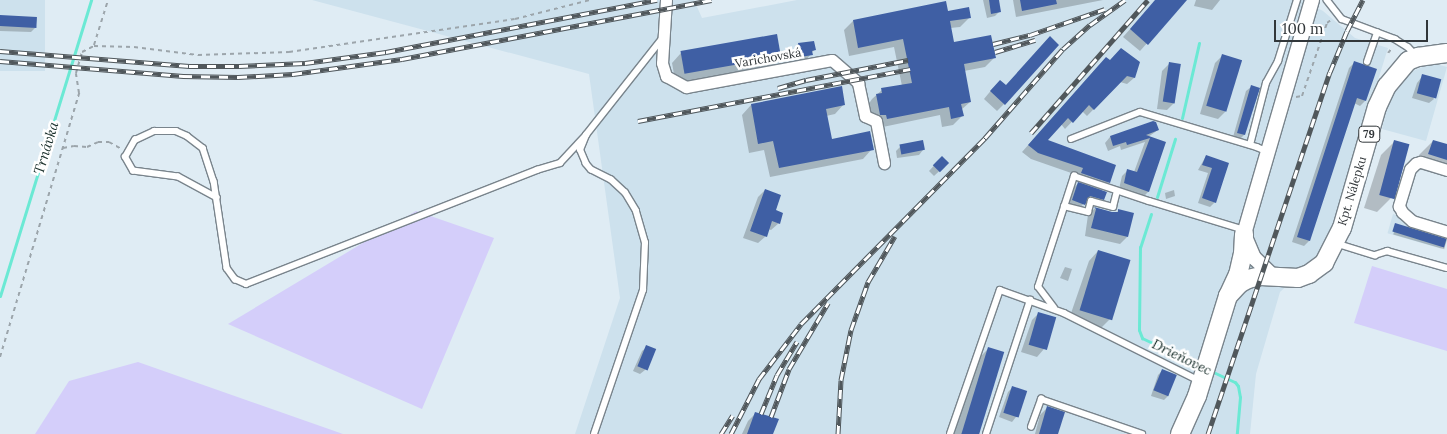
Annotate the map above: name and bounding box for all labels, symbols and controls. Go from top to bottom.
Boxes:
scale bar [1277,10,1431,42]
text: 100 m [1282,19,1323,38]
street label: Varichovská [734,45,802,71]
water label: Trnávka [30,120,62,176]
road number: 79 [1358,126,1380,142]
street label: Kpt. Nálepku [1335,155,1369,227]
water label: Drieňovec [1149,335,1215,379]

